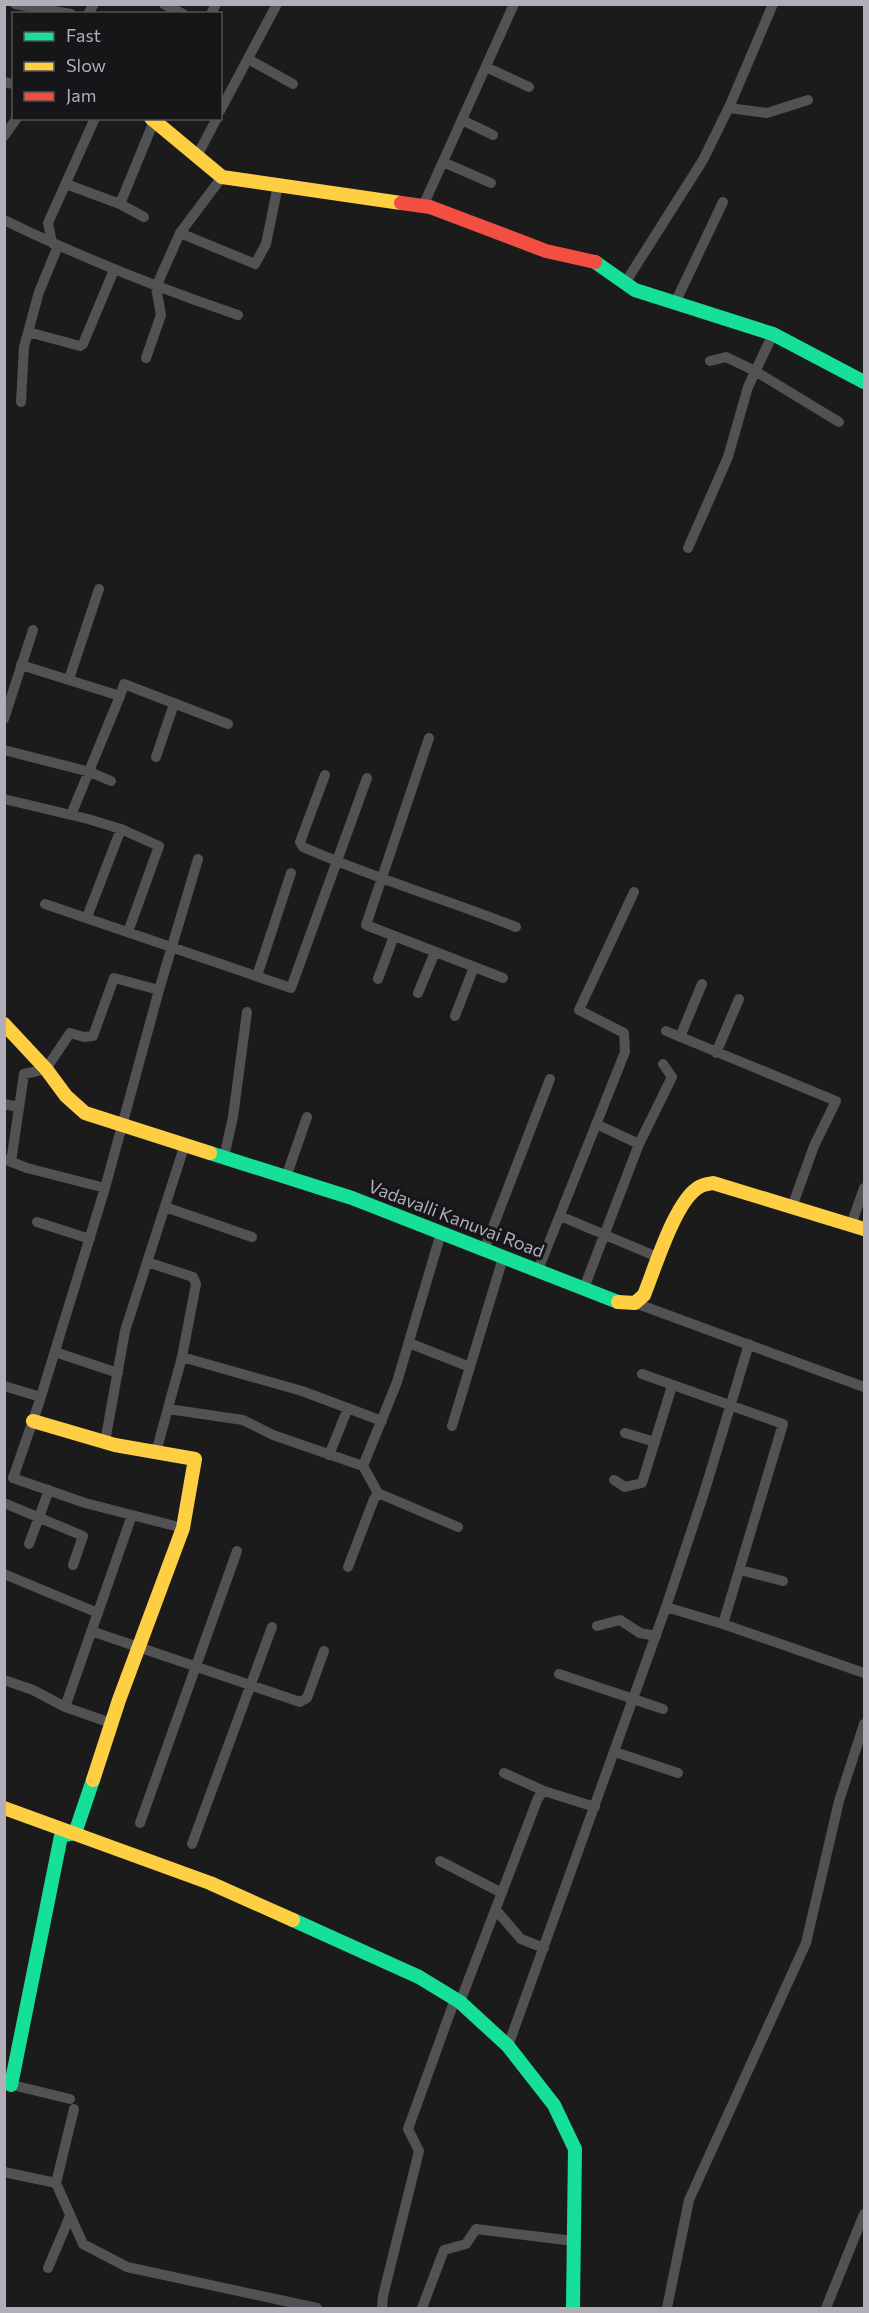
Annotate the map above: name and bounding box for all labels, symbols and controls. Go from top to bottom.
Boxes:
legend [12,12,222,120]
text: Fast [66,24,101,46]
text: Slow [66,54,106,76]
text: Jam [66,84,96,106]
street label: Vadavalli Kanuvai Road [365,1174,547,1262]

